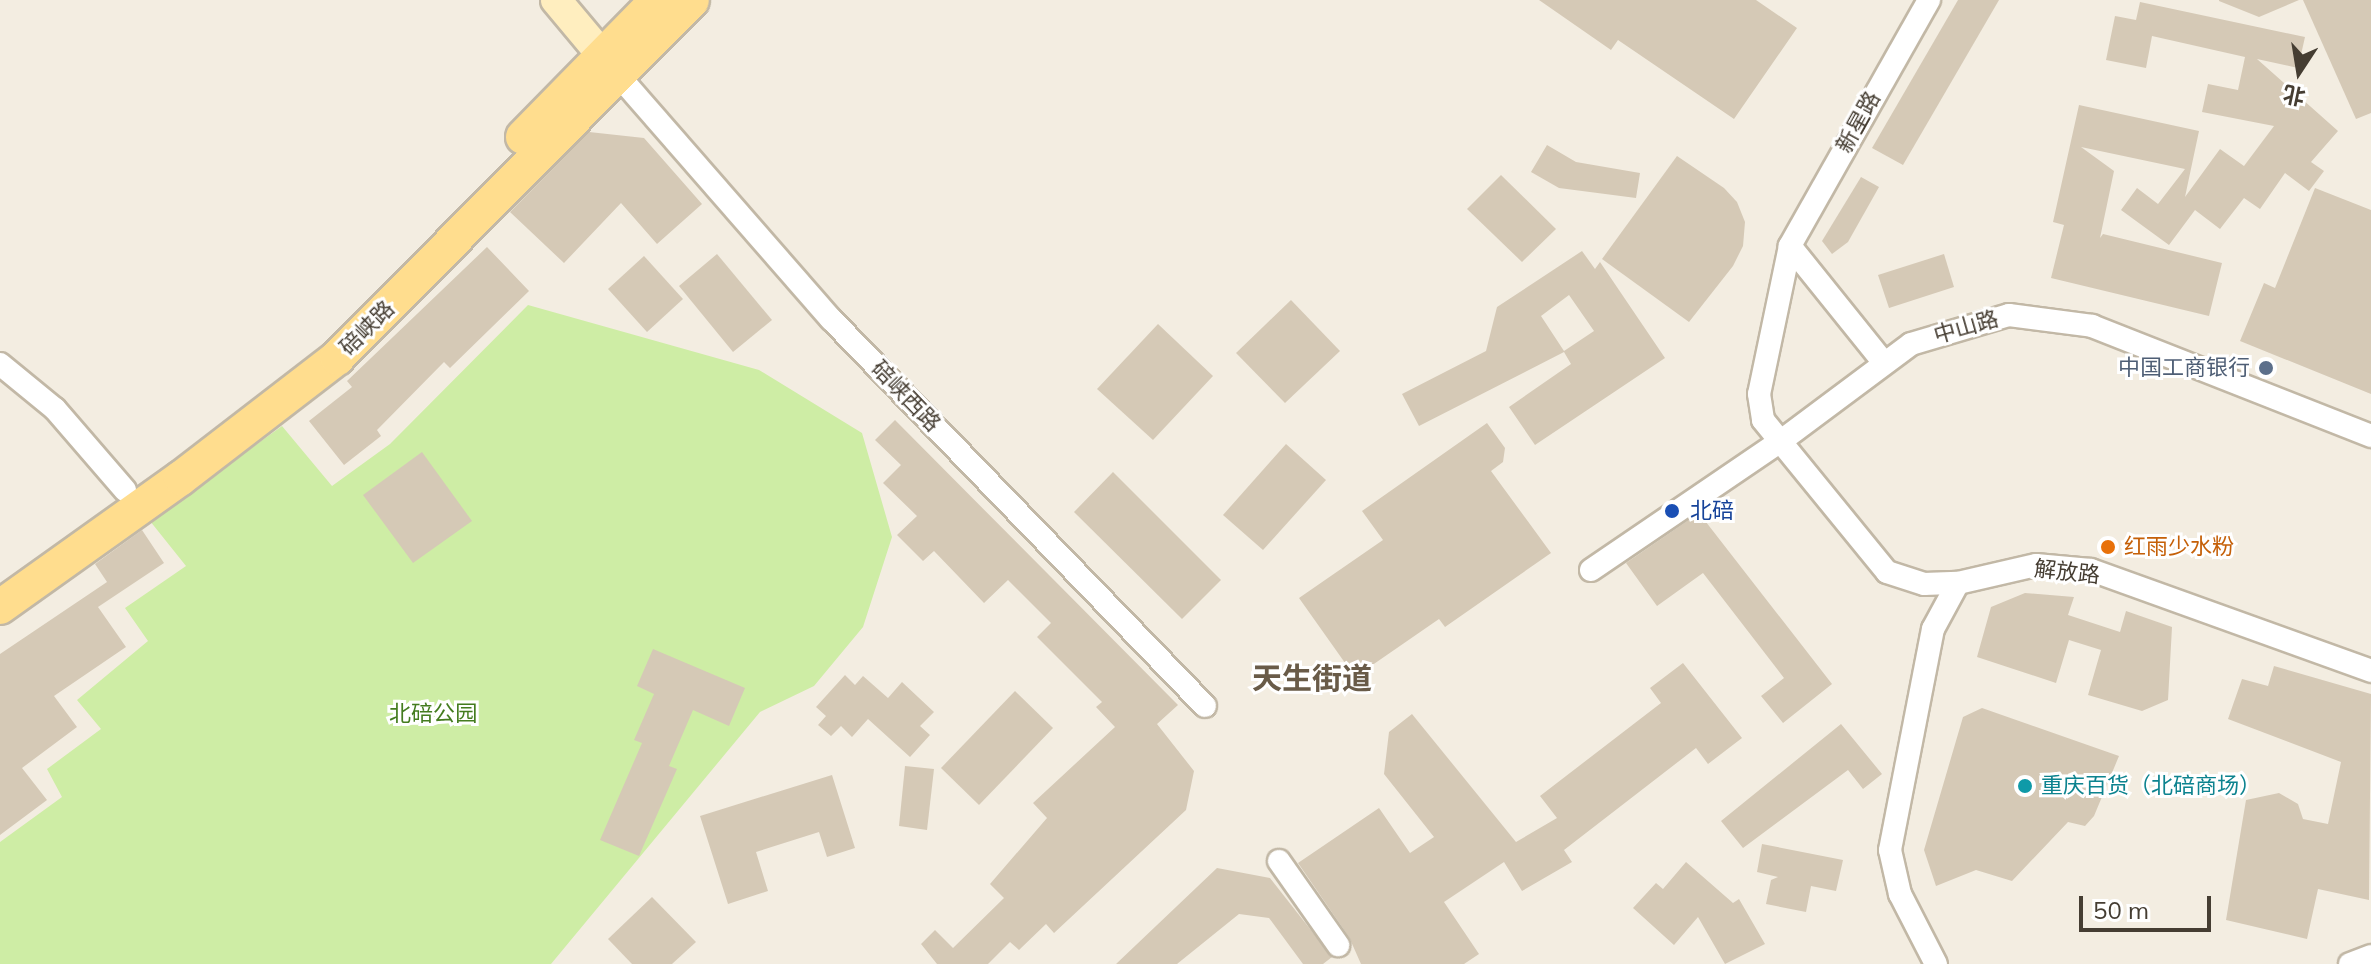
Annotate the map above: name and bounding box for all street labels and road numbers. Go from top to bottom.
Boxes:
street label: 新星路 [1830,87,1886,157]
street label: 碚峡路 [334,295,400,361]
street label: 中山路 [1931,305,2001,349]
street label: 碚峡西路 [866,355,946,437]
street label: 解放路 [2033,555,2101,589]

